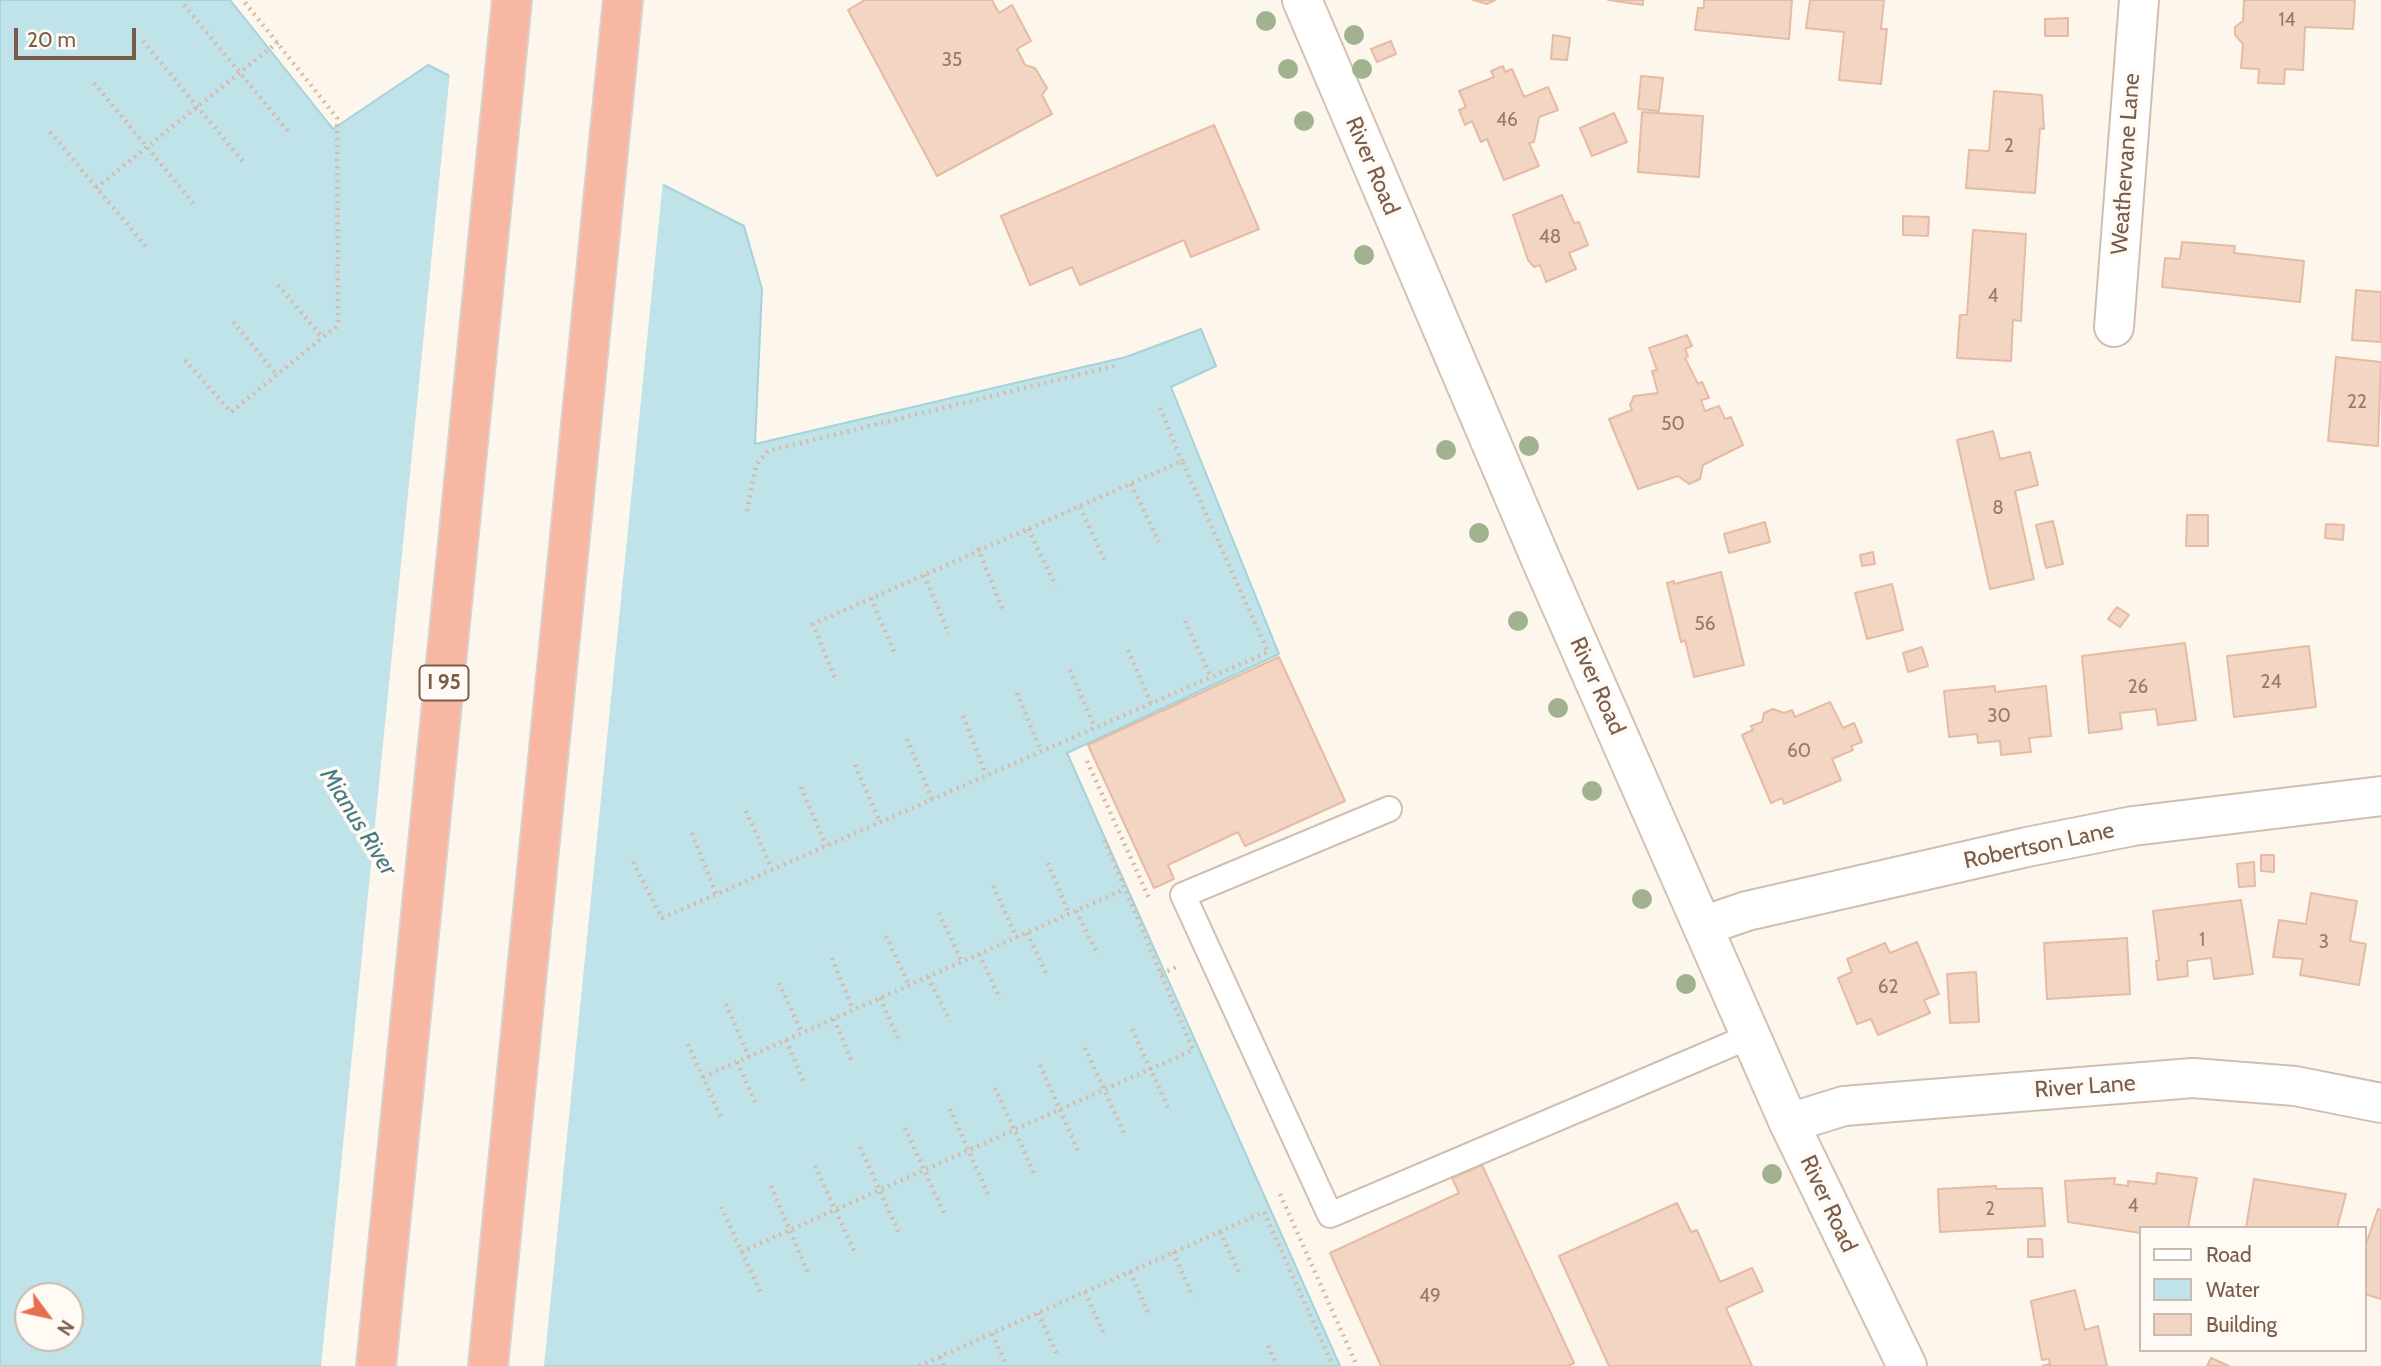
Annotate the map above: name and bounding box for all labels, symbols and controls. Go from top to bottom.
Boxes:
house number: 14 [2278,9,2296,31]
scale bar [18,14,140,58]
text: 20 m [27,27,76,52]
house number: 35 [942,49,962,71]
street label: Weathervane Lane [2106,72,2146,256]
house number: 46 [1496,109,1518,131]
street label: River Road [1339,113,1405,219]
house number: 2 [2004,135,2014,157]
house number: 48 [1539,226,1561,248]
house number: 4 [1988,285,1998,307]
house number: 22 [2347,391,2367,413]
house number: 50 [1661,413,1685,435]
house number: 8 [1992,497,2004,519]
house number: 56 [1694,613,1716,635]
street label: River Road [1563,633,1631,739]
road number: I 95 [420,666,468,700]
house number: 24 [2261,671,2281,693]
house number: 26 [2128,676,2148,698]
house number: 30 [1987,705,2011,727]
house number: 60 [1787,740,1811,762]
water label: Mianus River [314,763,402,881]
street label: Robertson Lane [1961,817,2117,875]
house number: 1 [2199,929,2205,951]
house number: 3 [2319,931,2329,953]
house number: 62 [1878,976,1898,998]
street label: River Lane [2034,1070,2136,1104]
street label: River Road [1794,1151,1862,1257]
house number: 4 [2128,1195,2138,1217]
house number: 2 [1985,1198,1995,1220]
legend [2140,1226,2367,1352]
text: Road [2206,1242,2252,1267]
text: Water [2206,1277,2259,1302]
north arrow [14,1282,84,1352]
house number: 49 [1419,1285,1441,1307]
text: Building [2206,1312,2277,1337]
text: N [52,1316,79,1340]

